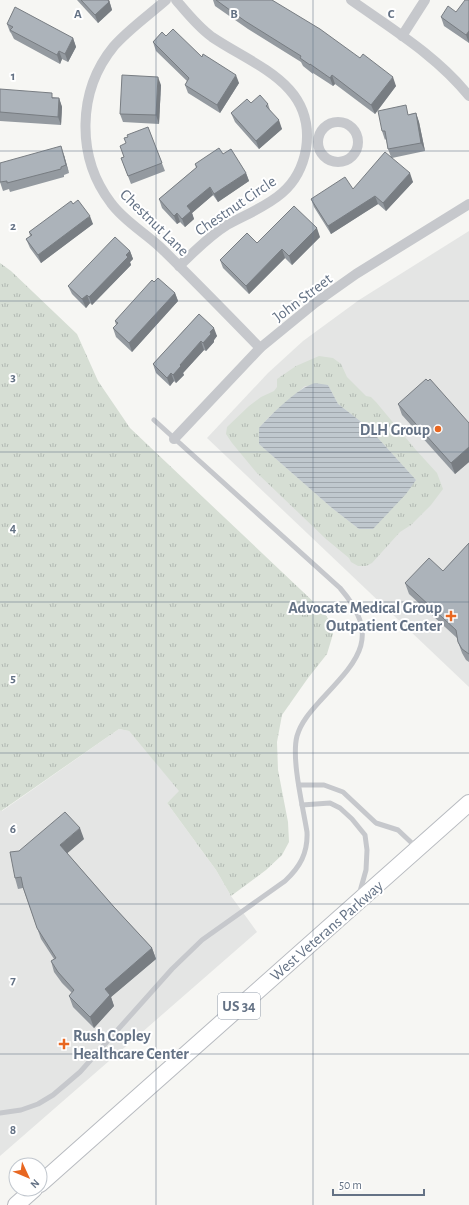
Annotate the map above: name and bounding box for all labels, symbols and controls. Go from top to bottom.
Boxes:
text: A [74,8,82,21]
text: B [230,8,238,21]
text: C [388,8,395,21]
text: 1 [11,70,15,83]
street label: Chestnut Circle [192,173,279,239]
street label: Chestnut Lane [117,186,192,259]
text: 2 [10,220,16,233]
street label: John Street [270,271,335,325]
text: 3 [10,371,16,384]
place label: DLH Group [360,422,430,438]
marker: DLH Group [433,424,443,434]
text: 4 [10,522,17,535]
place label: Advocate Medical Group Outpatient Center [288,600,442,634]
marker: Advocate Medical Group Outpatient Center [445,610,457,622]
text: 5 [10,672,16,685]
text: 6 [10,823,16,836]
street label: West Veterans Parkway [267,877,387,985]
text: 7 [10,974,16,987]
road number: US 34 [218,993,260,1019]
place label: Rush Copley Healthcare Center [73,1028,189,1062]
marker: Rush Copley Healthcare Center [58,1038,70,1050]
text: 8 [10,1124,16,1137]
north arrow [8,1157,48,1197]
scale bar [333,1171,424,1197]
text: N [28,1177,41,1190]
text: 50 m [339,1179,362,1191]

